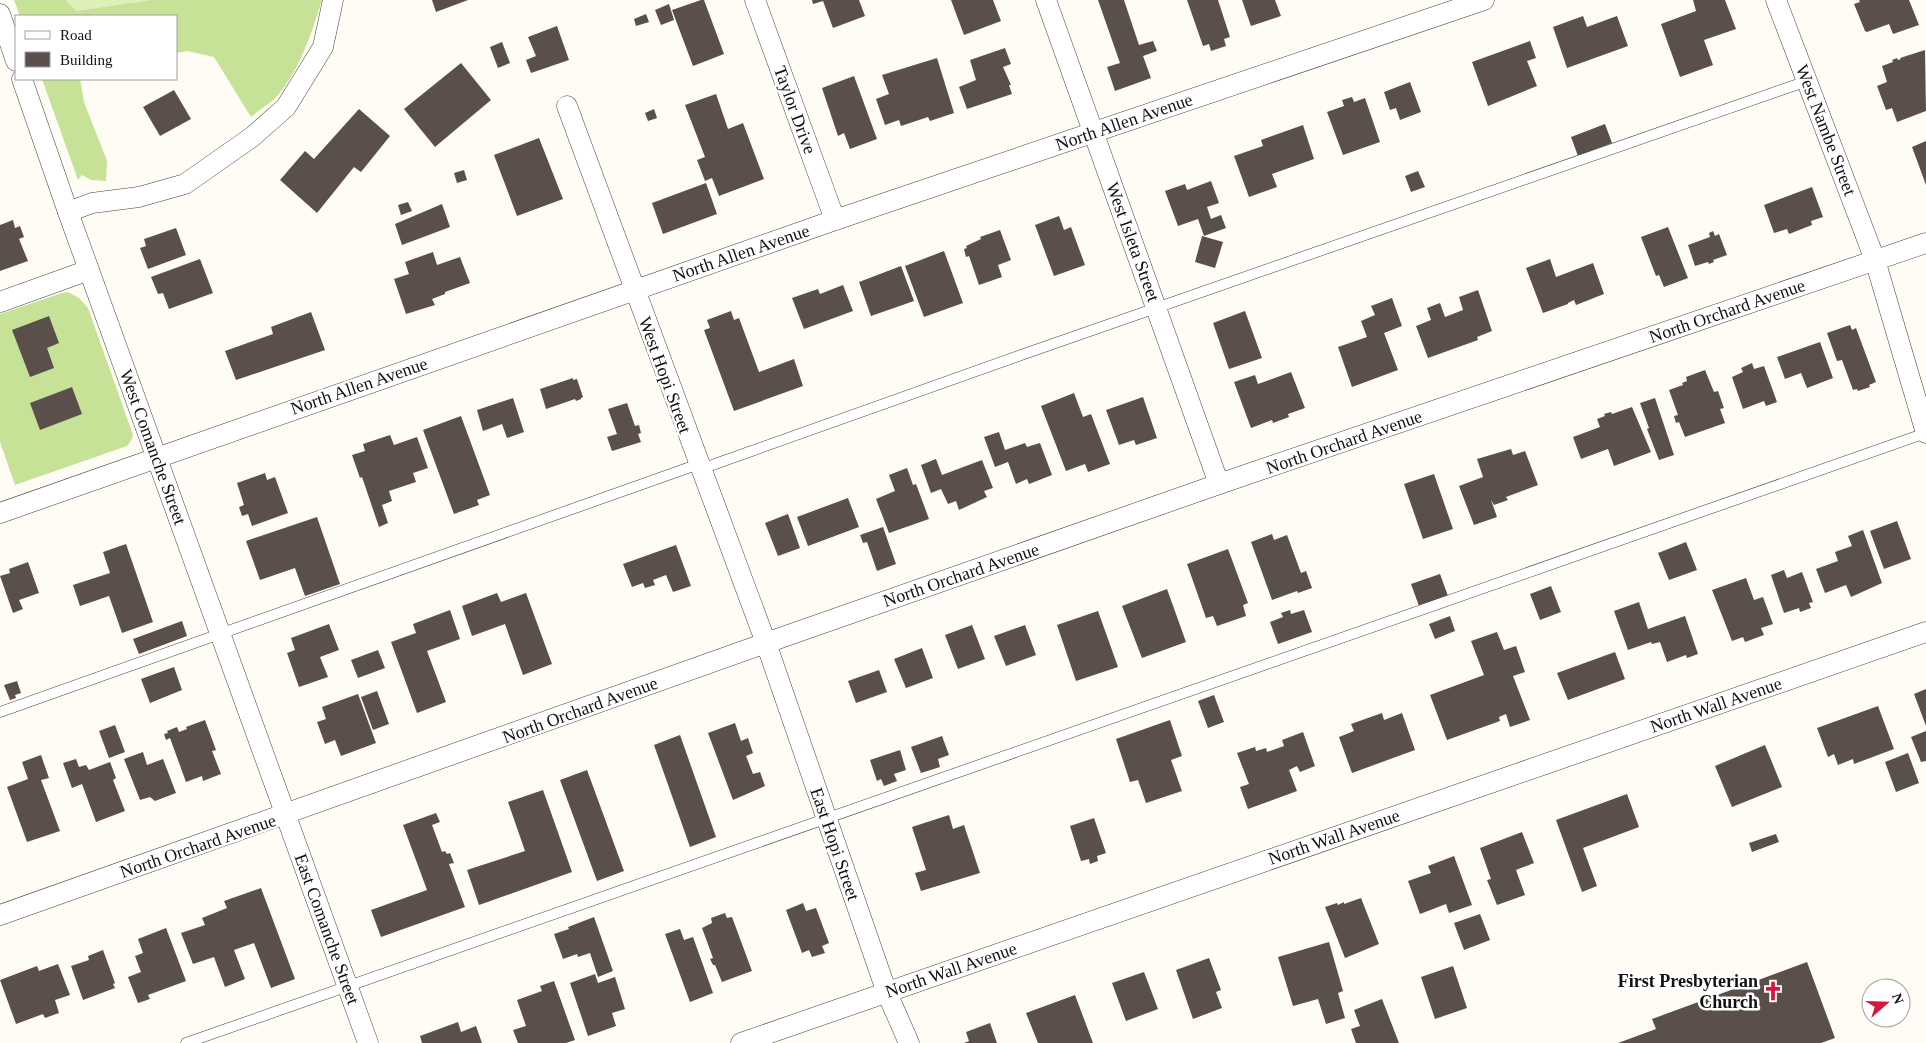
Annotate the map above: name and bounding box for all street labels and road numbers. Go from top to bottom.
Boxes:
street label: West Nambe Street [1792,62,1860,198]
street label: Taylor Drive [770,63,820,157]
street label: North Allen Avenue [1053,89,1195,155]
street label: West Isleta Street [1102,180,1164,304]
street label: North Allen Avenue [670,220,812,286]
street label: North Orchard Avenue [1646,275,1808,347]
street label: West Hopi Street [635,314,695,436]
street label: North Allen Avenue [288,353,430,419]
street label: West Comanche Street [116,367,190,527]
street label: North Orchard Avenue [1263,406,1425,478]
street label: North Orchard Avenue [880,539,1042,611]
street label: North Orchard Avenue [500,673,660,747]
street label: North Wall Avenue [1648,673,1784,737]
street label: East Hopi Street [806,785,864,903]
street label: North Wall Avenue [1266,805,1402,869]
street label: North Orchard Avenue [117,810,279,882]
street label: East Comanche Street [290,851,364,1007]
street label: North Wall Avenue [883,938,1019,1002]

